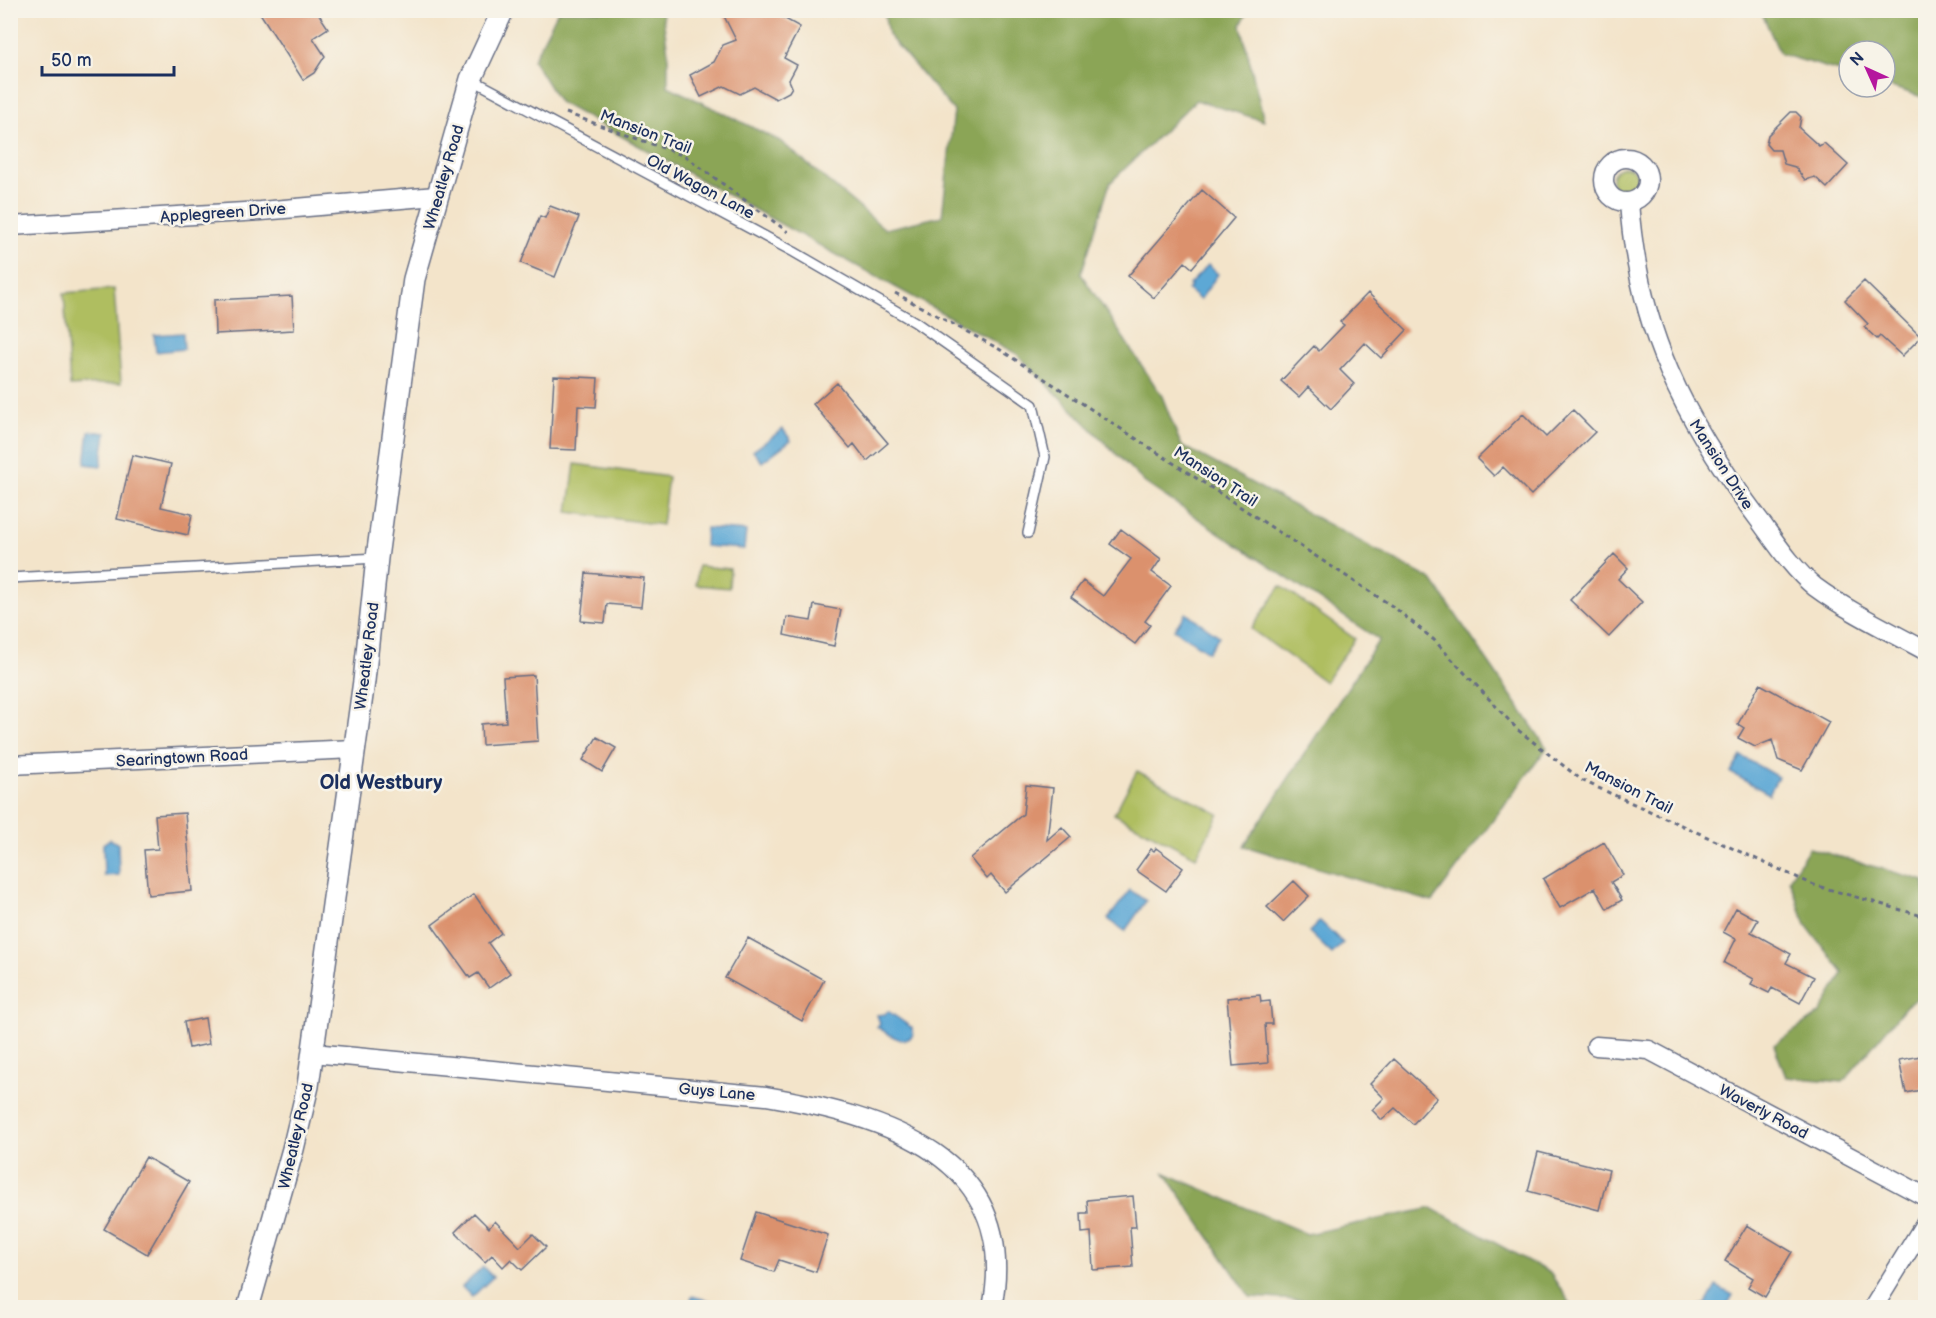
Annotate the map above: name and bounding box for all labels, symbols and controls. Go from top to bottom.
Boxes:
scale bar [42,39,174,77]
north arrow [1837,39,1897,99]
text: N [1846,48,1868,70]
text: 50 m [51,50,92,71]
street label: Mansion Trail [597,106,694,158]
street label: Wheatley Road [420,123,468,232]
street label: Old Wagon Lane [643,151,758,224]
street label: Applegreen Drive [160,200,287,227]
street label: Mansion Drive [1685,416,1757,514]
street label: Mansion Trail [1170,443,1261,511]
street label: Wheatley Road [351,601,384,711]
street label: Searingtown Road [116,746,249,771]
street label: Mansion Trail [1581,758,1675,819]
district label: Old Westbury [320,771,443,795]
street label: Guys Lane [678,1080,756,1105]
street label: Wheatley Road [275,1081,318,1191]
street label: Waverly Road [1715,1081,1811,1144]

